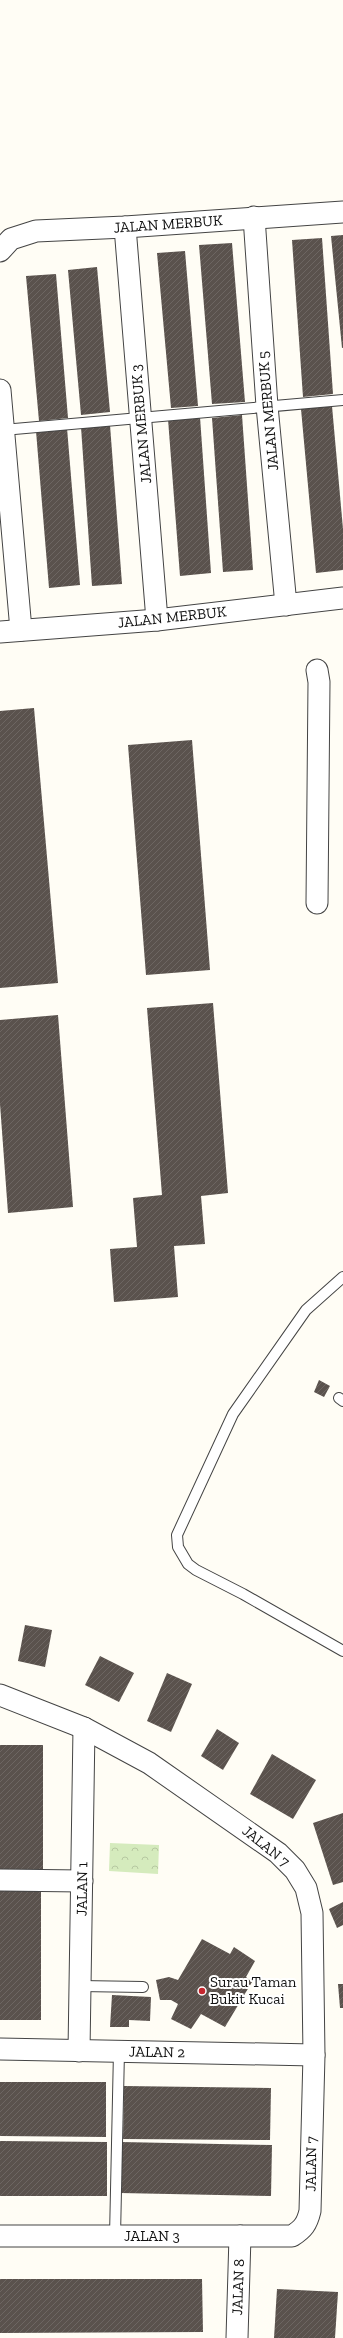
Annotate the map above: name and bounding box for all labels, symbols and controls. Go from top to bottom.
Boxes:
street label: JALAN MERBUK [113,211,223,237]
street label: JALAN MERBUK 5 [254,350,282,472]
street label: JALAN MERBUK 3 [127,364,155,484]
street label: JALAN MERBUK [117,602,228,632]
street label: JALAN 7 [239,1822,293,1870]
street label: JALAN 1 [73,1862,91,1916]
place label: Surau Taman Bukit Kucai [210,1973,297,2008]
marker: Surau Taman Bukit Kucai [197,1986,207,1996]
street label: JALAN 2 [129,2043,185,2061]
street label: JALAN 7 [302,2136,320,2192]
street label: JALAN 3 [124,2227,180,2245]
street label: JALAN 8 [228,2258,248,2316]

